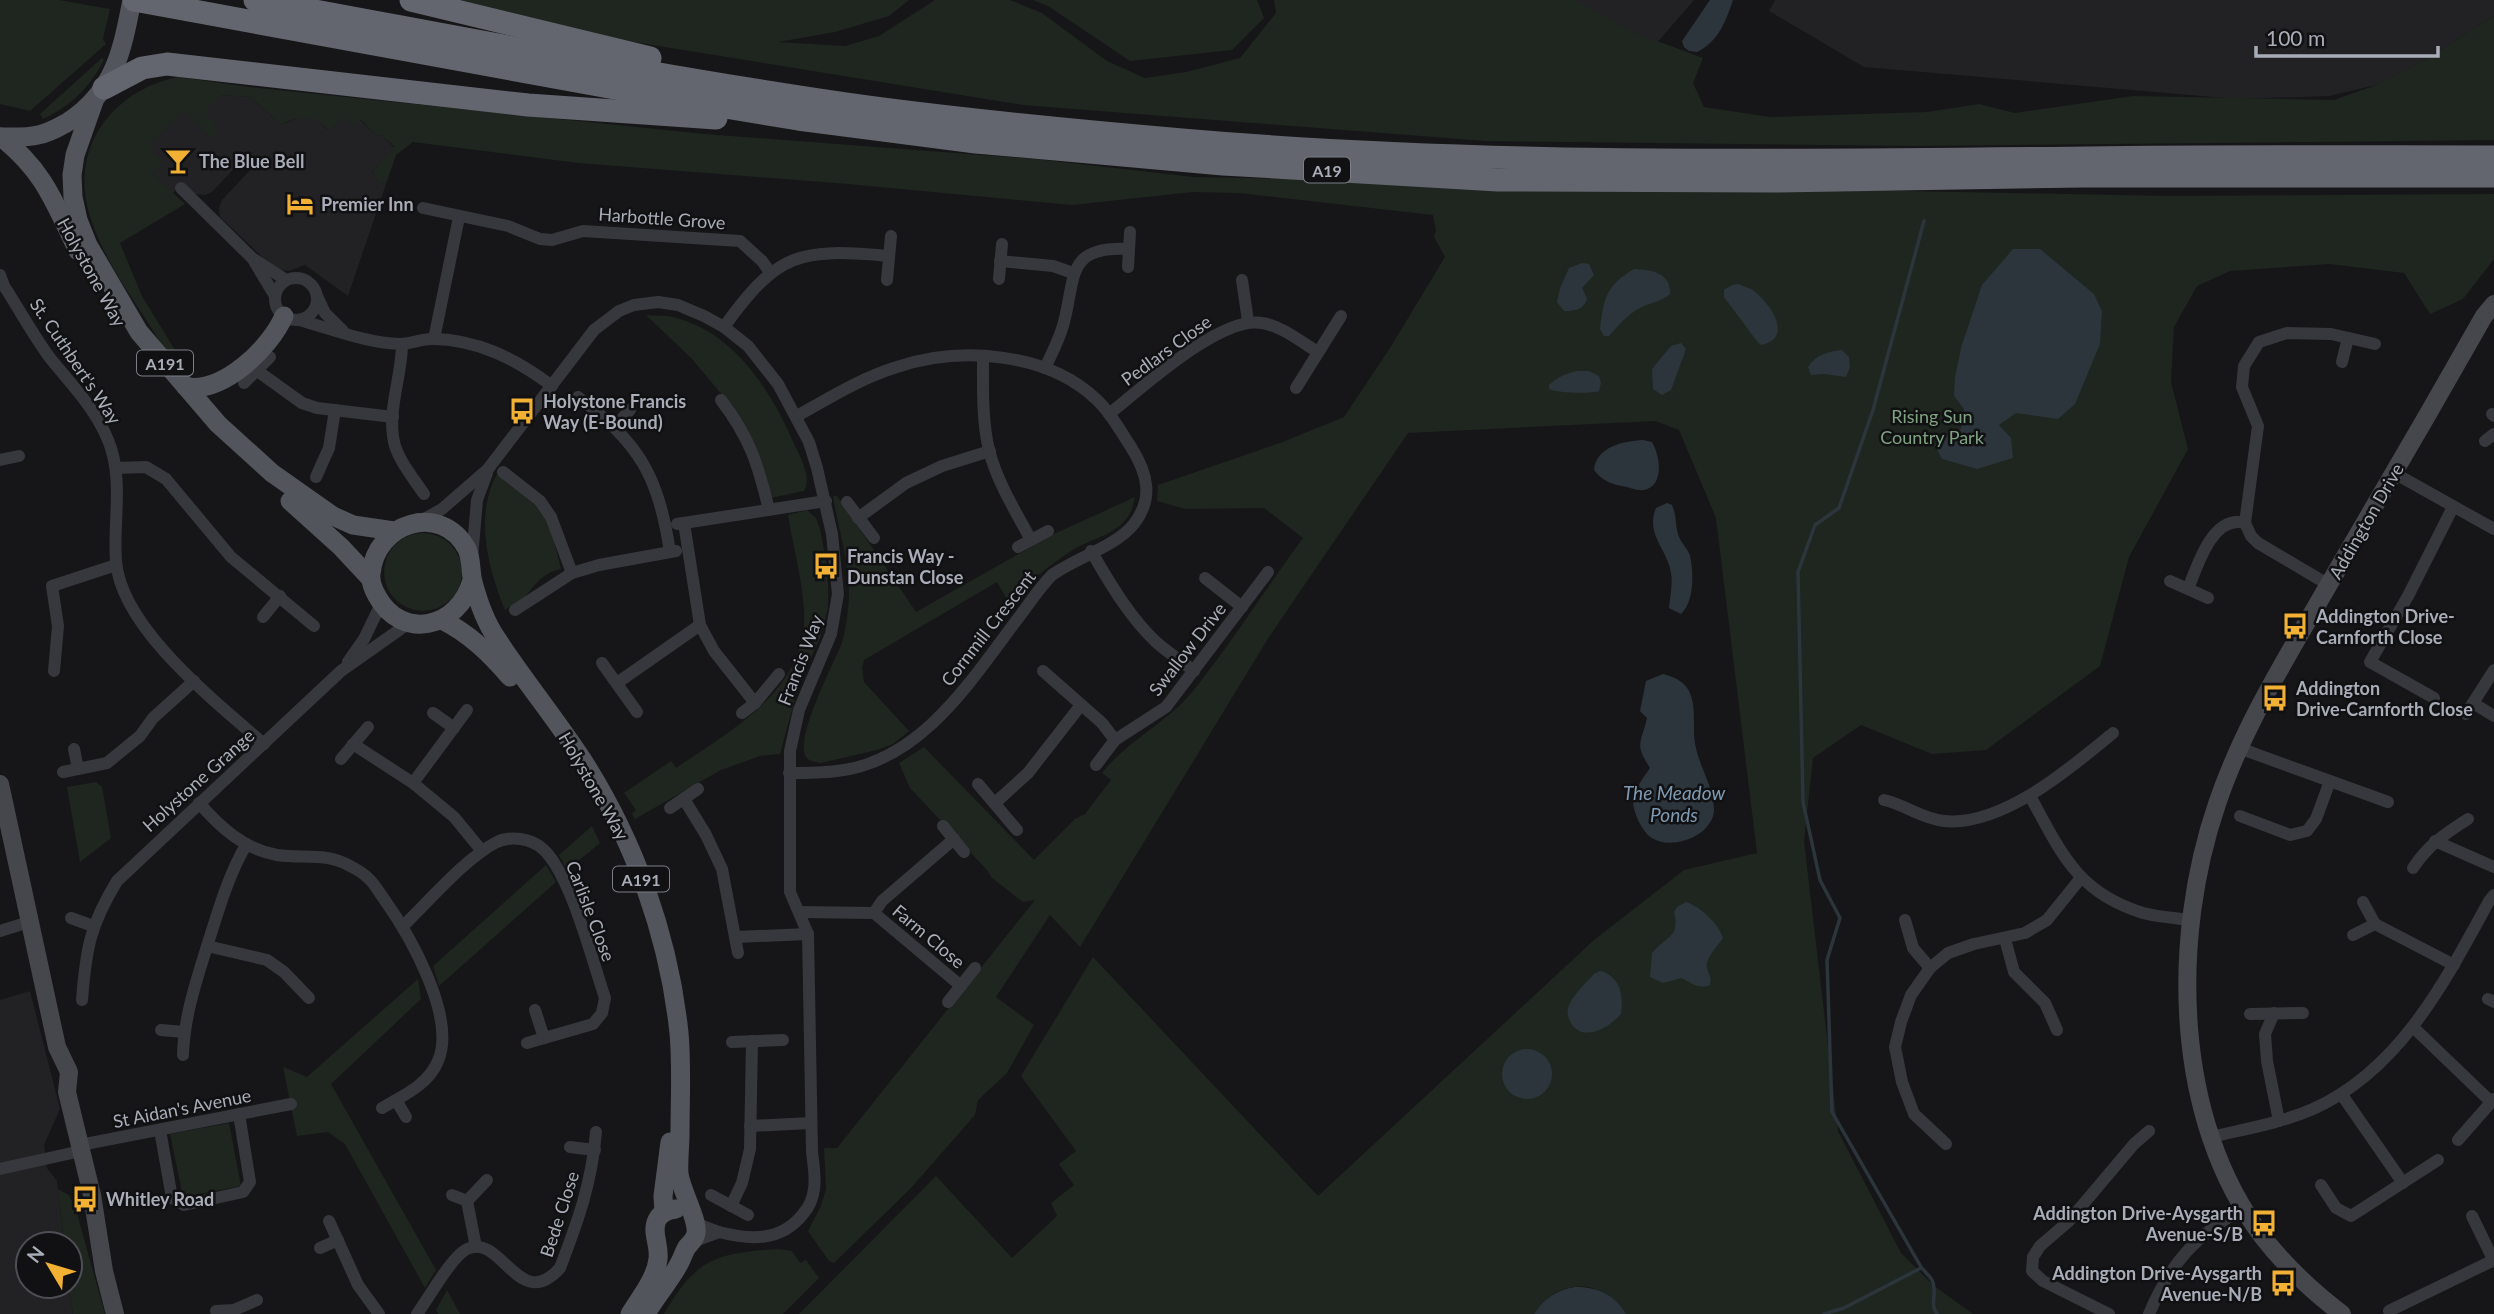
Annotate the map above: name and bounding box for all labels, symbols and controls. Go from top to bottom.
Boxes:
scale bar [2256,14,2438,58]
text: 100 m [2266,25,2325,50]
bar icon: The Blue Bell [163,146,193,176]
place label: The Blue Bell [199,150,304,172]
road number: A19 [1304,158,1350,182]
hotel icon: Premier Inn [285,189,315,219]
place label: Premier Inn [321,193,414,215]
street label: Harbottle Grove [598,203,726,233]
street label: Holystone Way [53,214,131,331]
street label: St. Cuthbert's Way [26,294,127,429]
street label: Pedlars Close [1117,310,1215,390]
road number: A191 [137,350,193,376]
place label: Holystone Francis Way (E-Bound) [543,390,686,433]
bus stop icon: Holystone Francis Way (E-Bound) [507,396,537,426]
park label: Rising Sun Country Park [1880,405,1985,448]
street label: Addington Drive [2324,459,2408,583]
place label: Francis Way - Dunstan Close [847,545,964,588]
bus stop icon: Francis Way - Dunstan Close [811,551,841,581]
street label: Cornmill Crescent [936,565,1040,690]
street label: Swallow Drive [1144,598,1230,700]
place label: Addington Drive- Carnforth Close [2315,605,2455,648]
street label: Francis Way [773,611,828,709]
bus stop icon: Addington Drive- Carnforth Close [2280,611,2310,641]
place label: Addington Drive-Carnforth Close [2295,677,2473,720]
bus stop icon: Addington Drive-Carnforth Close [2260,683,2290,713]
street label: Holystone Grange [138,724,258,836]
street label: Holystone Way [554,728,634,845]
water label: The Meadow Ponds [1623,781,1725,826]
street label: Carlisle Close [562,858,620,964]
road number: A191 [613,866,669,892]
street label: Farm Close [888,899,970,973]
street label: St Aidan's Avenue [111,1084,253,1132]
street label: Bede Close [535,1168,583,1260]
bus stop icon: Whitley Road [70,1184,100,1214]
place label: Whitley Road [106,1188,214,1210]
place label: Addington Drive-Aysgarth Avenue-S/B [2032,1202,2243,1245]
bus stop icon: Addington Drive-Aysgarth Avenue-S/B [2249,1208,2279,1238]
north arrow [14,1230,84,1300]
text: N [22,1241,49,1267]
place label: Addington Drive-Aysgarth Avenue-N/B [2051,1262,2262,1305]
bus stop icon: Addington Drive-Aysgarth Avenue-N/B [2268,1268,2298,1298]

